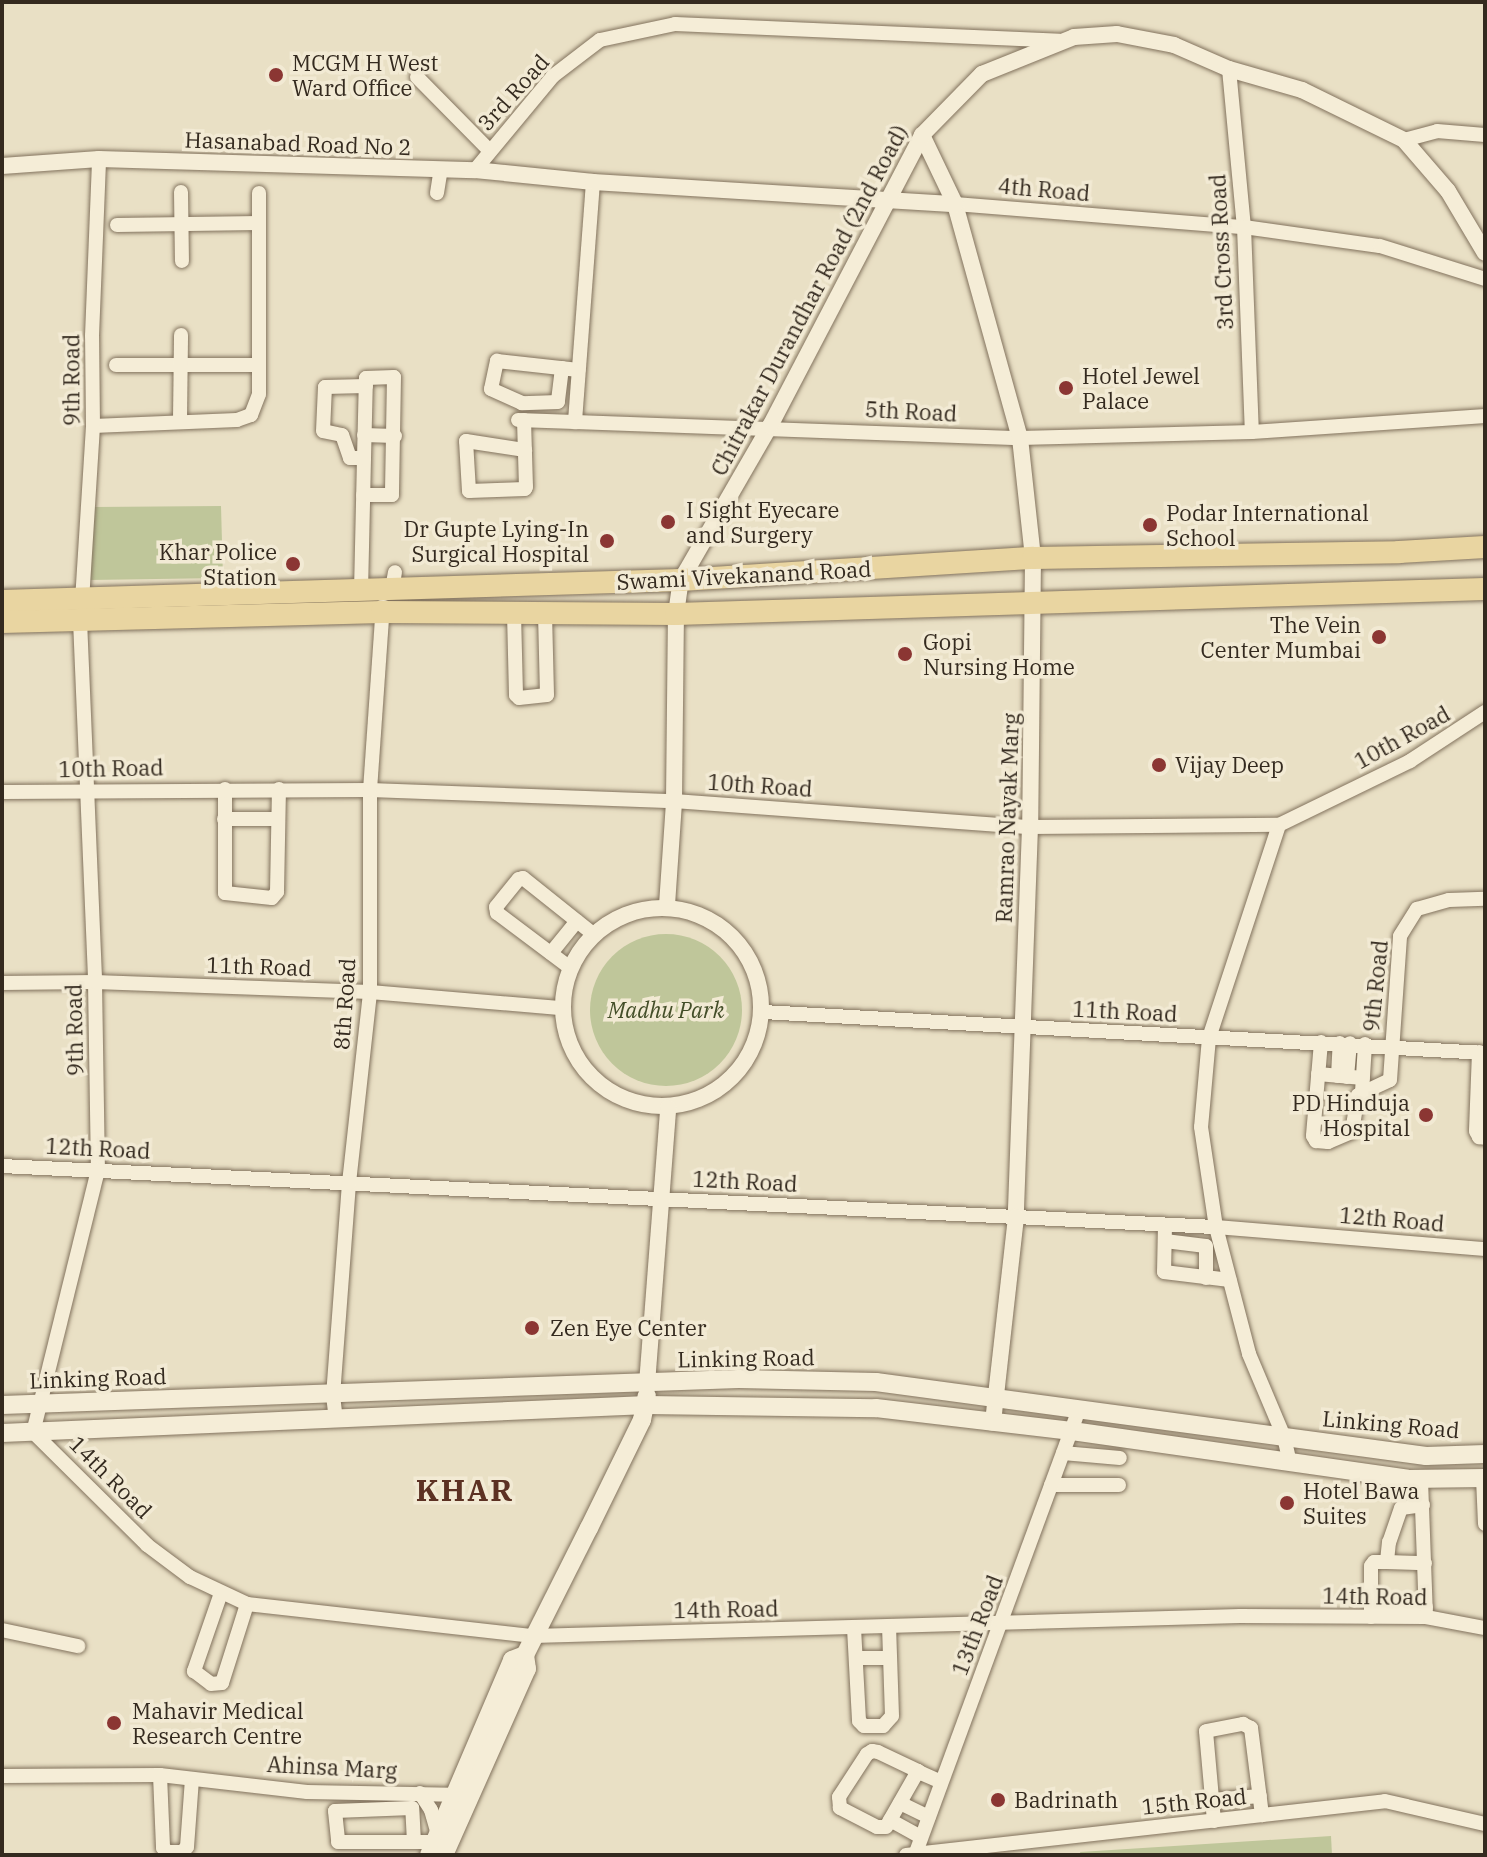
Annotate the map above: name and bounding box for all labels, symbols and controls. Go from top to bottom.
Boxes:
street label: 3rd Road [472,48,554,136]
place label: MCGM H West Ward Office [292,49,438,100]
marker: MCGM H West Ward Office [267,66,285,84]
street label: Chitrakar Durandhar Road (2nd Road) [705,120,913,480]
street label: Hasanabad Road No 2 [184,126,412,160]
street label: 4th Road [997,172,1091,206]
street label: 3rd Cross Road [1204,173,1238,331]
street label: 9th Road [58,334,84,426]
place label: Hotel Jewel Palace [1082,362,1200,414]
marker: Hotel Jewel Palace [1057,379,1075,397]
street label: 5th Road [864,395,958,427]
place label: I Sight Eyecare and Surgery [686,496,839,548]
place label: Podar International School [1166,499,1369,550]
marker: I Sight Eyecare and Surgery [657,511,679,533]
place label: Dr Gupte Lying-In Surgical Hospital [404,515,589,566]
marker: Podar International School [1141,516,1159,534]
marker: Dr Gupte Lying-In Surgical Hospital [596,530,618,552]
place label: Khar Police Station [159,538,277,590]
marker: Khar Police Station [284,555,302,573]
street label: Swami Vivekanand Road [616,555,872,595]
place label: The Vein Center Mumbai [1201,611,1361,662]
marker: The Vein Center Mumbai [1368,626,1390,648]
place label: Gopi Nursing Home [923,628,1075,680]
marker: Gopi Nursing Home [894,643,916,665]
street label: 10th Road [1349,700,1455,774]
street label: Ramrao Nayak Marg [990,713,1024,923]
place label: Vijay Deep [1175,752,1284,778]
street label: 10th Road [58,754,164,782]
marker: Vijay Deep [1150,756,1168,774]
street label: 10th Road [706,768,814,802]
street label: 9th Road [1357,939,1393,1033]
street label: 11th Road [206,951,312,981]
street label: 8th Road [328,957,360,1051]
street label: 9th Road [60,984,88,1076]
street label: 11th Road [1072,995,1178,1027]
park label: Madhu Park [608,997,724,1023]
place label: PD Hinduja Hospital [1292,1089,1410,1140]
marker: PD Hinduja Hospital [1417,1106,1435,1124]
street label: 12th Road [45,1132,151,1164]
street label: 12th Road [692,1165,798,1197]
street label: 12th Road [1338,1201,1446,1237]
place label: Zen Eye Center [550,1315,707,1341]
marker: Zen Eye Center [521,1317,543,1339]
street label: Linking Road [677,1344,815,1372]
street label: Linking Road [29,1362,167,1394]
street label: Linking Road [1321,1405,1461,1443]
street label: 14th Road [64,1430,158,1524]
district label: KHAR [416,1472,514,1508]
place label: Hotel Bawa Suites [1303,1477,1419,1528]
marker: Hotel Bawa Suites [1278,1494,1296,1512]
street label: 13th Road [946,1571,1008,1679]
street label: 14th Road [1322,1582,1428,1610]
street label: 14th Road [673,1595,779,1623]
place label: Mahavir Medical Research Centre [132,1697,304,1748]
marker: Mahavir Medical Research Centre [103,1712,125,1734]
street label: Ahinsa Marg [266,1750,398,1784]
street label: 15th Road [1140,1782,1248,1820]
place label: Badrinath [1014,1787,1118,1813]
marker: Badrinath [989,1791,1007,1809]

